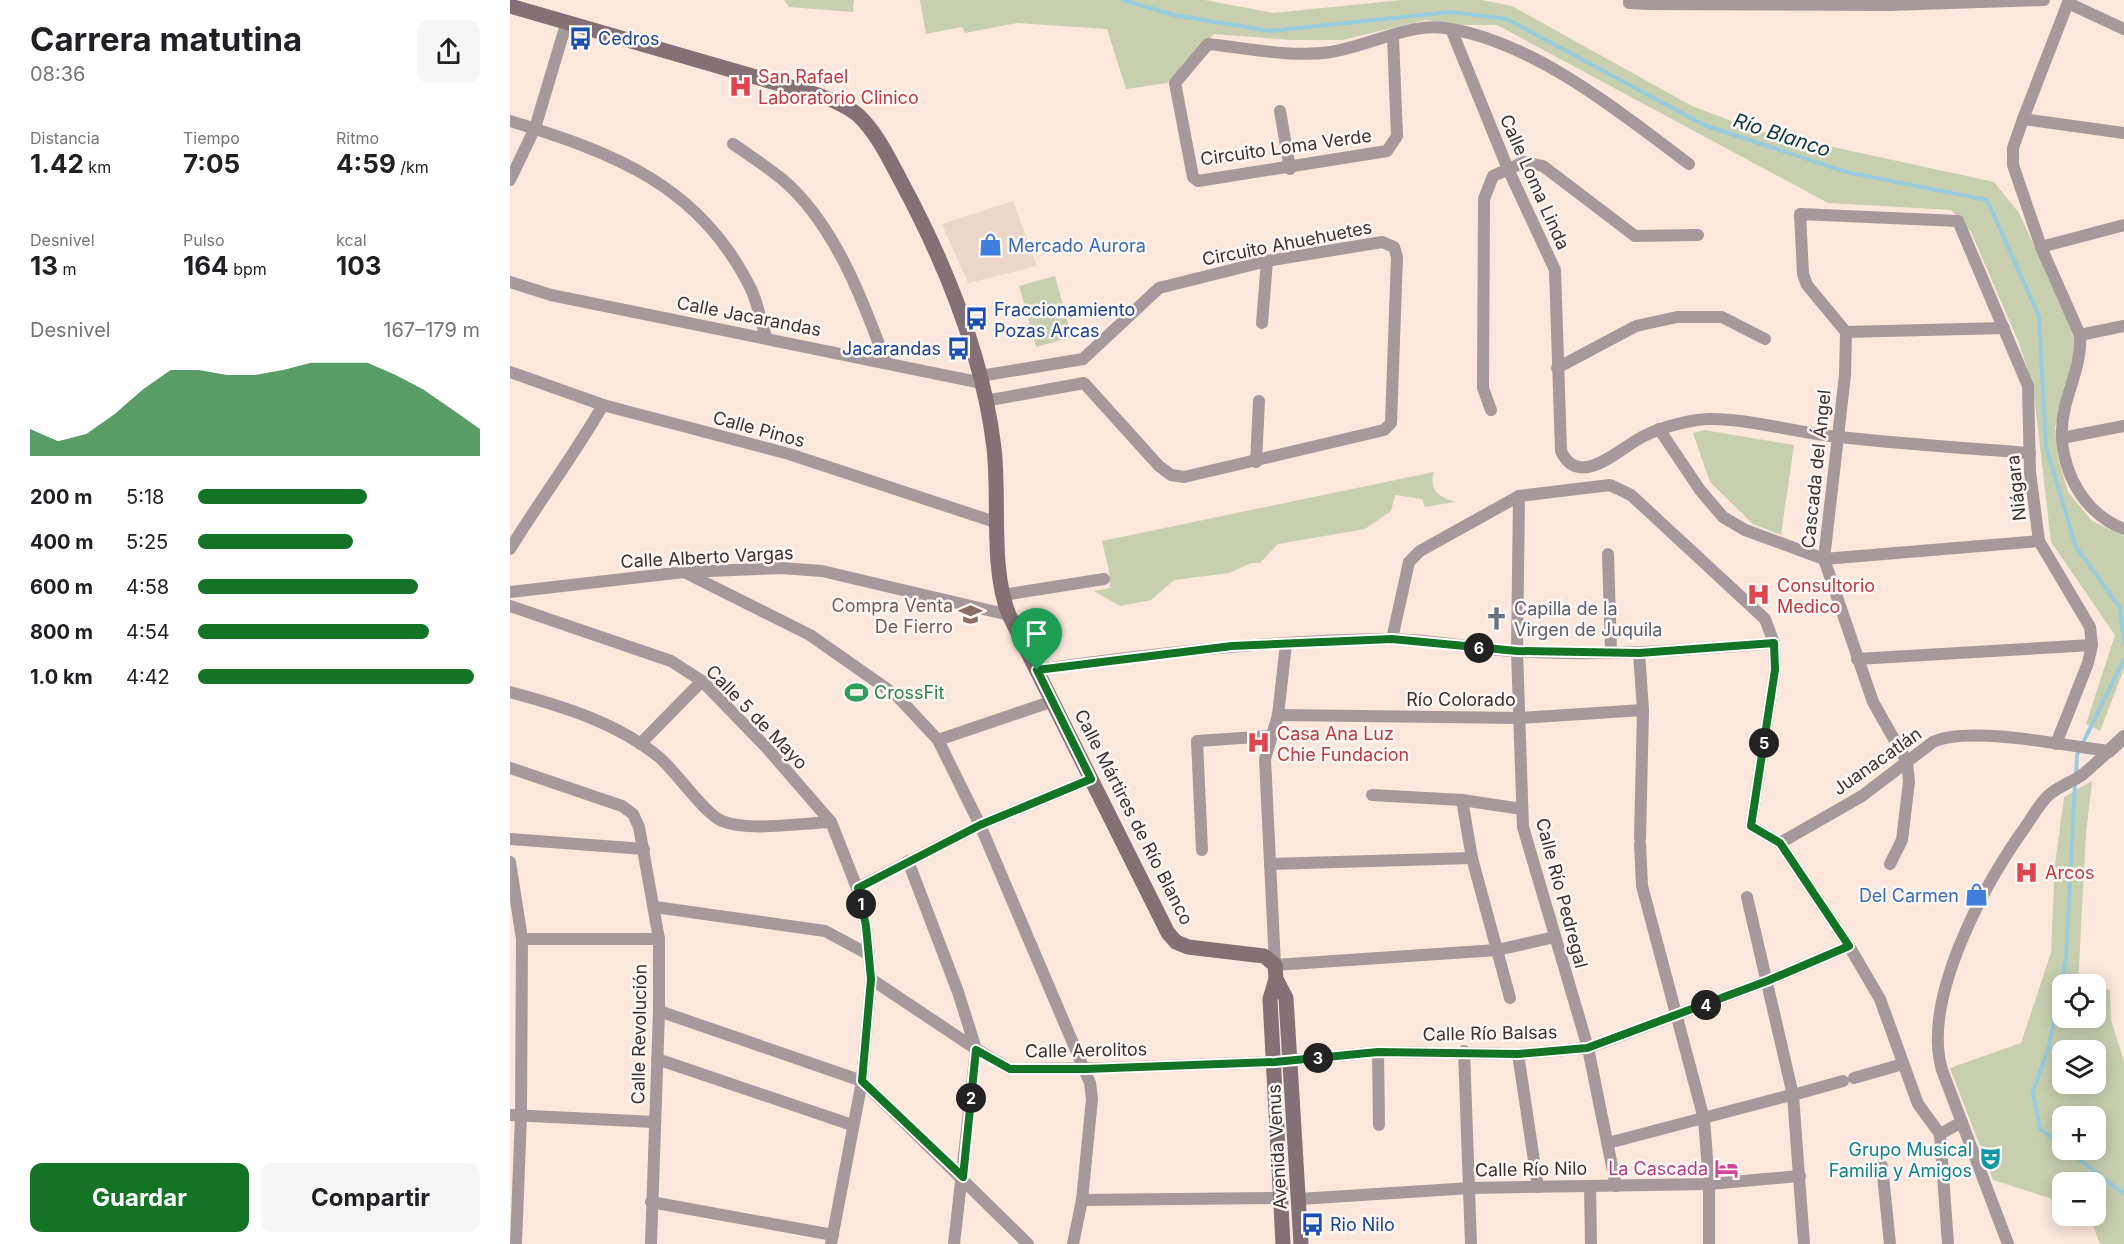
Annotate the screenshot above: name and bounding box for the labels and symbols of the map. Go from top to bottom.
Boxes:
bus stop icon: Cedros [567,25,593,51]
place label: Cedros [598,28,659,49]
place label: San Rafael Laboratorio Clinico [758,66,919,108]
hospital icon: San Rafael Laboratorio Clinico [727,73,753,99]
water label: Río Blanco [1730,108,1834,162]
street label: Calle Loma Linda [1496,111,1574,253]
street label: Circuito Loma Verde [1199,125,1373,169]
street label: Circuito Ahuehuetes [1200,216,1374,270]
shop icon: Mercado Aurora [977,232,1003,258]
place label: Mercado Aurora [1008,235,1146,256]
street label: Calle Jacarandas [675,292,823,340]
place label: Fraccionamiento Pozas Arcas [994,299,1135,341]
bus stop icon: Fraccionamiento Pozas Arcas [963,306,989,332]
bus stop icon: Jacarandas [946,335,972,361]
place label: Jacarandas [842,338,941,359]
street label: Cascada del Ángel [1796,389,1835,549]
street label: Calle Pinos [711,407,807,451]
street label: Niágara [2002,454,2030,522]
street label: Calle Alberto Vargas [620,542,794,572]
place label: Consultorio Medico [1777,575,1875,617]
hospital icon: Consultorio Medico [1746,582,1772,608]
place label: Compra Venta De Fierro [832,595,953,637]
place label: Capilla de la Virgen de Juquila [1514,598,1662,640]
school or university icon: Compra Venta De Fierro [958,602,984,628]
church icon: Capilla de la Virgen de Juquila [1483,605,1509,631]
pin [1011,608,1062,670]
pin: 6 [1464,633,1494,663]
street label: Calle 5 de Mayo [702,661,812,773]
sports icon: CrossFit [843,679,869,705]
place label: CrossFit [874,682,944,703]
street label: Río Colorado [1406,689,1516,710]
street label: Calle Mártires de Río Blanco [1070,706,1198,928]
place label: Casa Ana Luz Chie Fundacion [1277,723,1409,765]
street label: Juanacatlán [1829,723,1925,799]
pin: 5 [1749,728,1779,758]
hospital icon: Casa Ana Luz Chie Fundacion [1246,730,1272,756]
street label: Calle Río Pedregal [1532,816,1592,970]
hospital icon: Arcos [2014,859,2040,885]
place label: Arcos [2045,862,2094,883]
shop icon: Del Carmen [1964,882,1990,908]
place label: Del Carmen [1859,885,1959,906]
pin: 1 [846,889,876,919]
street label: Calle Revolución [627,964,651,1104]
pin: 4 [1691,990,1721,1020]
street label: Calle Río Balsas [1422,1021,1558,1045]
street label: Calle Aerolitos [1025,1038,1147,1062]
pin: 3 [1303,1043,1333,1073]
pin: 2 [956,1083,986,1113]
street label: Avenida Venus [1263,1084,1291,1210]
place label: Grupo Musical Familia y Amigos [1829,1139,1972,1181]
theatre icon: Grupo Musical Familia y Amigos [1977,1146,2003,1172]
hotel icon: La Cascada [1713,1155,1739,1181]
street label: Calle Río Nilo [1475,1158,1587,1180]
place label: La Cascada [1608,1158,1708,1179]
bus stop icon: Rio Nilo [1299,1211,1325,1237]
place label: Rio Nilo [1330,1214,1395,1235]

